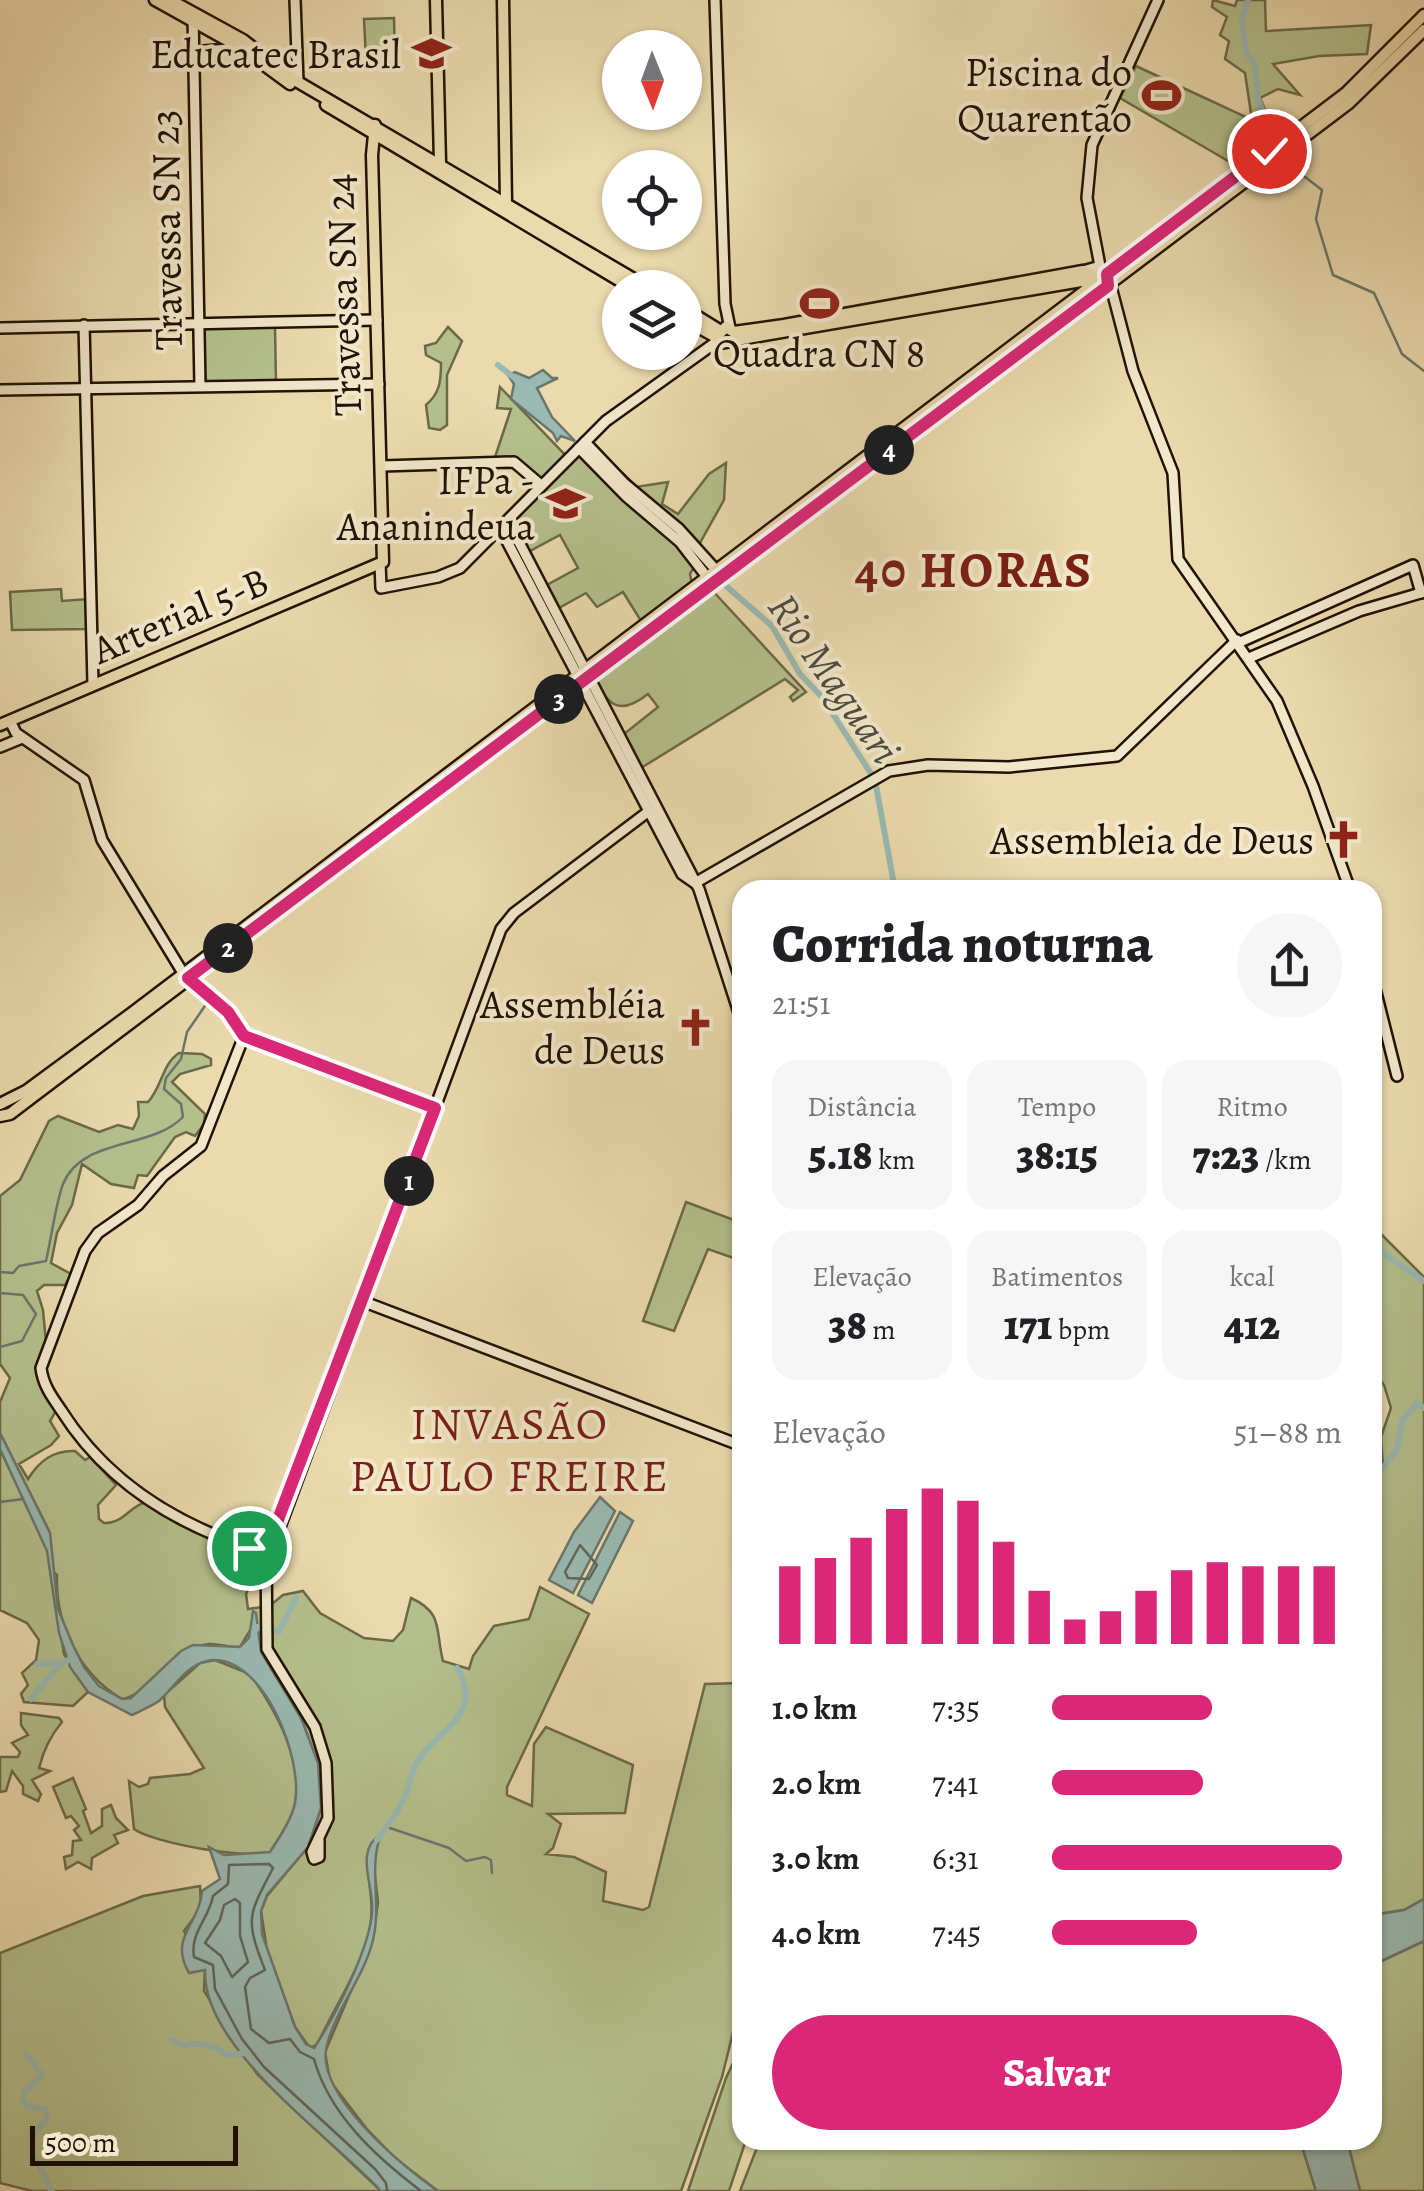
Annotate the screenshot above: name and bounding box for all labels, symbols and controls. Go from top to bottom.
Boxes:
place label: Educatec Brasil [150,27,401,82]
north arrow [602,30,702,130]
map controls [602,30,702,370]
school or university icon: Educatec Brasil [410,33,452,75]
place label: Piscina do Quarentão [957,45,1132,146]
sports icon: Piscina do Quarentão [1141,74,1183,116]
street label: Travessa SN 23 [137,109,196,351]
pin [1227,109,1312,194]
icon: check [1242,124,1297,179]
button: locate [602,150,702,250]
street label: Travessa SN 24 [312,173,375,417]
button: layers [602,270,702,370]
sports icon: Quadra CN 8 [798,282,840,324]
place label: Quadra CN 8 [713,326,925,381]
pin: 4 [864,425,914,475]
text: 4 [882,431,896,469]
place label: IFPa - Ananindeua [336,453,535,554]
school or university icon: IFPa - Ananindeua [544,482,586,524]
district label: 40 HORAS [855,536,1093,604]
street label: Arterial 5-B [82,554,277,678]
water label: Rio Maguari [755,582,914,775]
pin: 3 [534,674,584,724]
text: 3 [553,680,565,718]
place label: Assembleia de Deus [989,813,1314,868]
church icon: Assembleia de Deus [1323,819,1365,861]
text: Corrida noturna [772,906,1153,981]
button: share [1237,913,1342,1018]
pin: 2 [203,923,253,973]
text: 2 [221,929,235,967]
place label: Assembléia de Deus [479,977,665,1078]
text: 21:51 [772,981,830,1025]
church icon: Assembléia de Deus [674,1006,716,1048]
text: Distância [807,1088,917,1126]
text: Tempo [1018,1088,1096,1126]
text: Ritmo [1216,1088,1288,1126]
text: 5.18 [809,1126,873,1183]
text: 38:15 [1016,1126,1098,1183]
text: 7:23 [1193,1126,1259,1183]
text: km [873,1141,915,1179]
text: /km [1259,1141,1311,1179]
pin: 1 [384,1156,434,1206]
text: 1 [404,1162,414,1200]
text: Elevação [812,1258,912,1296]
text: Batimentos [991,1258,1123,1296]
text: kcal [1230,1258,1274,1296]
text: 38 [828,1296,867,1353]
text: 171 [1004,1296,1052,1353]
text: 412 [1224,1296,1280,1353]
text: m [867,1311,896,1349]
text: bpm [1052,1311,1110,1349]
district label: INVASÃO PAULO FREIRE [350,1393,670,1507]
text: Elevação [772,1410,886,1454]
text: 51–88 m [1234,1410,1342,1454]
pin [207,1506,292,1591]
icon: arrive [222,1521,277,1576]
text: 1.0 km [772,1686,857,1730]
text: 7:35 [932,1686,980,1730]
text: 2.0 km [772,1761,861,1805]
text: 7:41 [932,1761,979,1805]
text: 3.0 km [772,1836,860,1880]
text: 6:31 [932,1836,979,1880]
text: 4.0 km [772,1911,861,1955]
text: 7:45 [932,1911,981,1955]
button: Salvar [772,2015,1342,2130]
scale bar [30,2121,238,2166]
text: 500 m [45,2124,116,2162]

